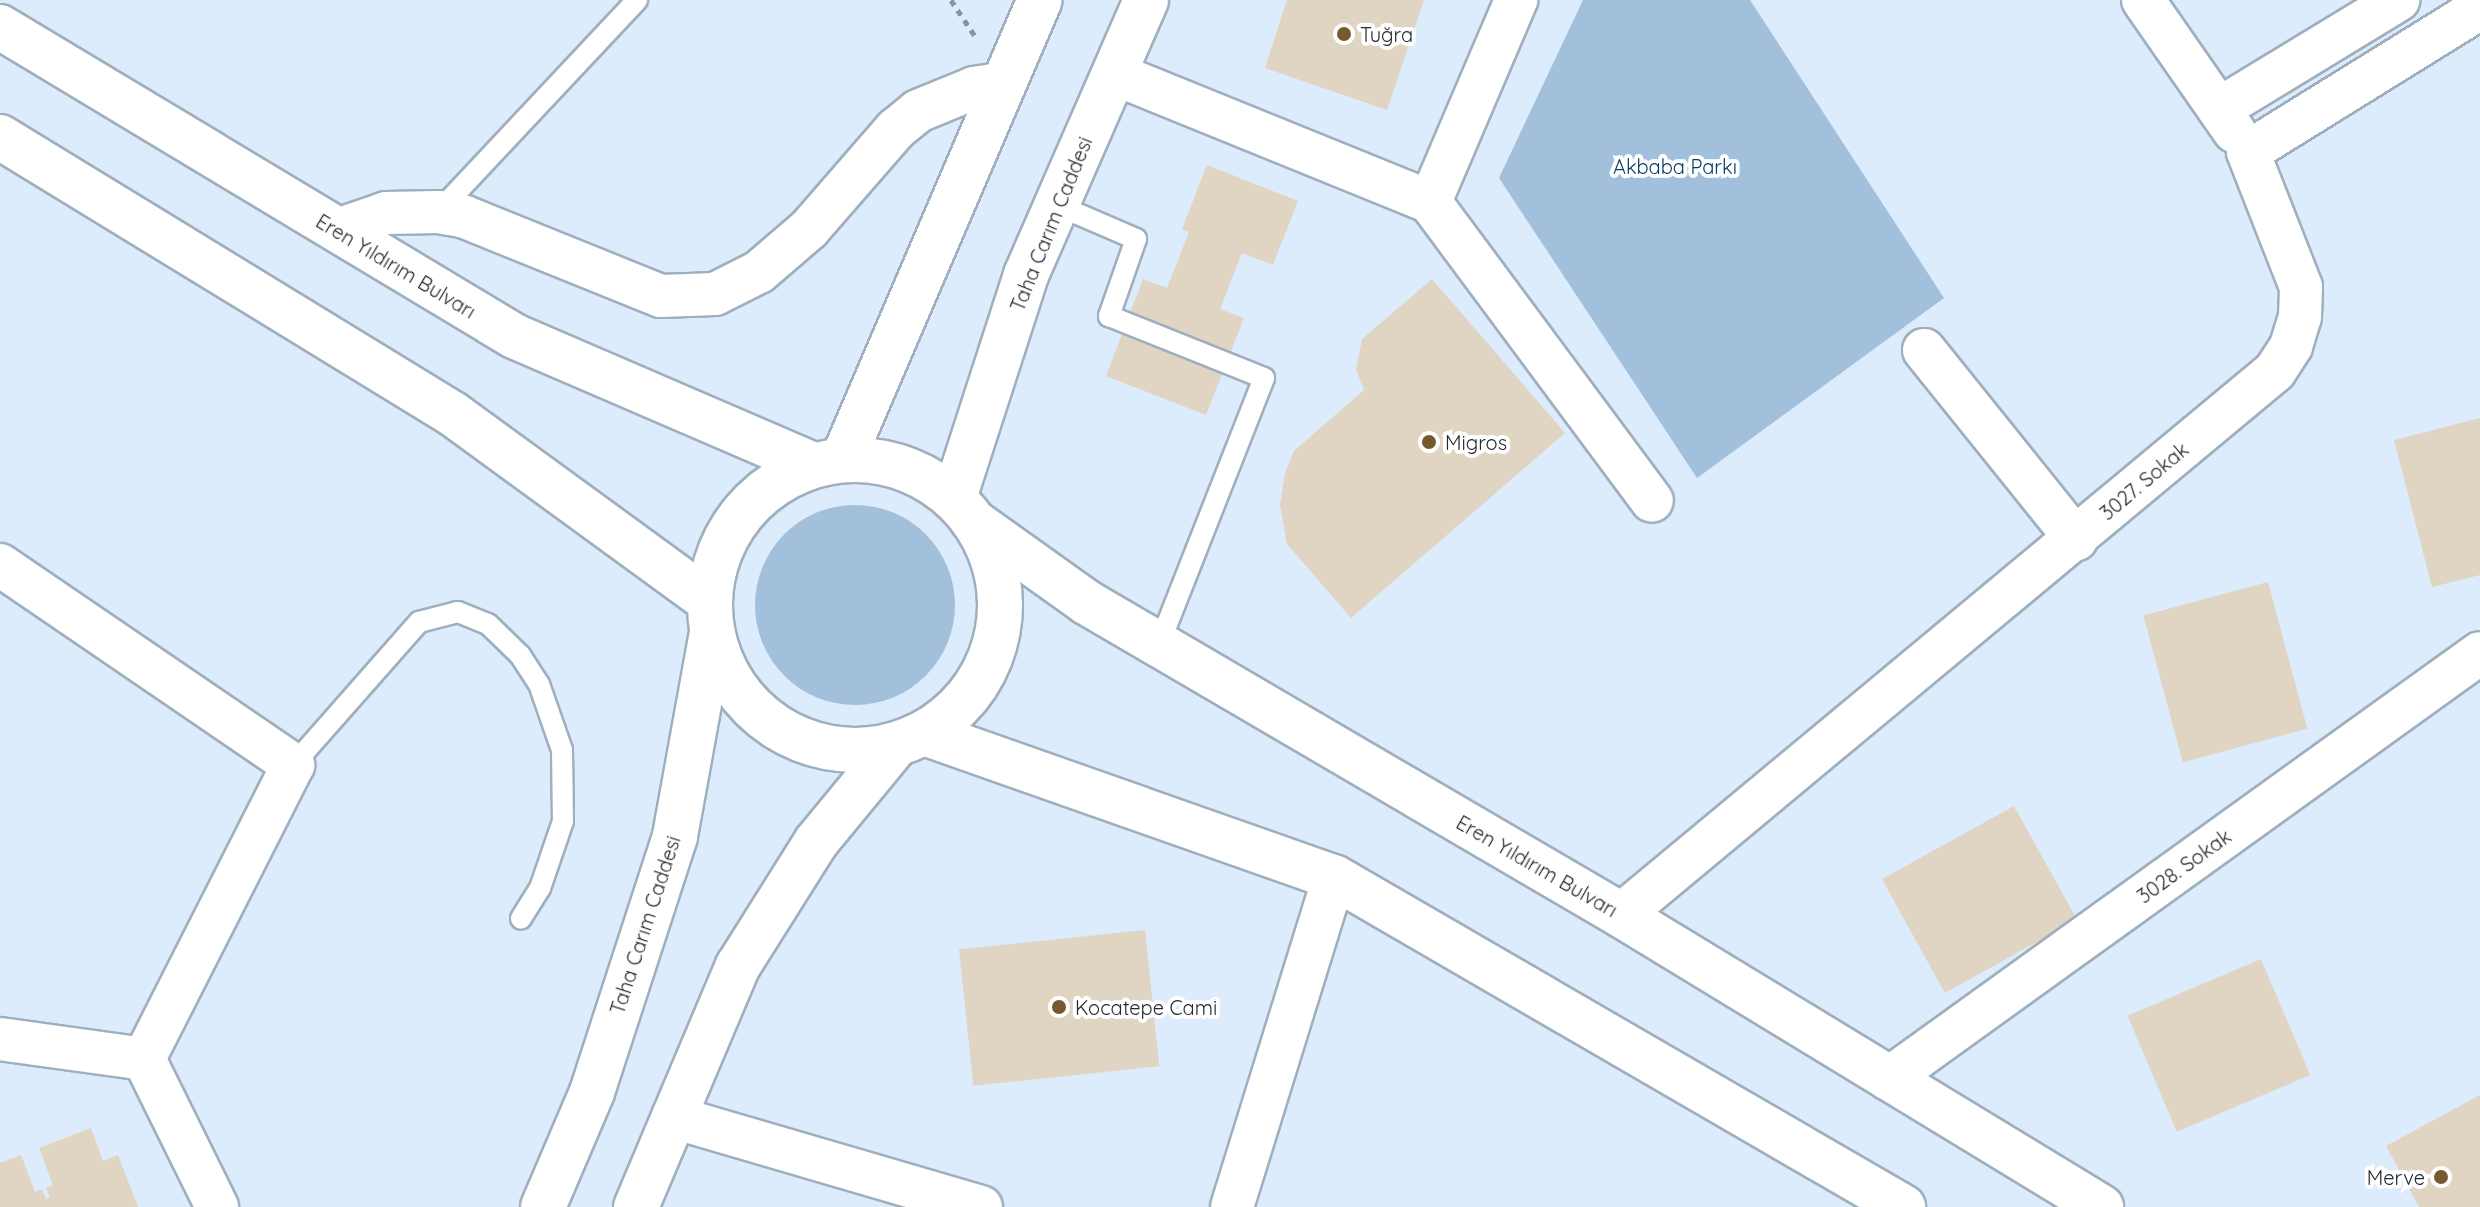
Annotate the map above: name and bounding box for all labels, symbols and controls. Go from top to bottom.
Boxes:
place label: Tuğra [1360,22,1413,46]
marker: Tuğra [1335,25,1353,43]
street label: Taha Carım Caddesi [1005,133,1097,315]
park label: Akbaba Parkı [1613,154,1737,178]
street label: Eren Yıldırım Bulvarı [312,209,480,323]
place label: Migros [1445,430,1507,454]
marker: Migros [1420,433,1438,451]
street label: 3027. Sokak [2095,437,2193,525]
street label: Eren Yıldırım Bulvarı [1452,810,1622,922]
street label: 3028. Sokak [2132,824,2236,908]
street label: Taha Carım Caddesi [605,833,685,1017]
place label: Kocatepe Cami [1075,995,1217,1019]
marker: Kocatepe Cami [1050,998,1068,1016]
place label: Merve [2367,1165,2425,1189]
marker: Merve [2432,1168,2450,1186]

